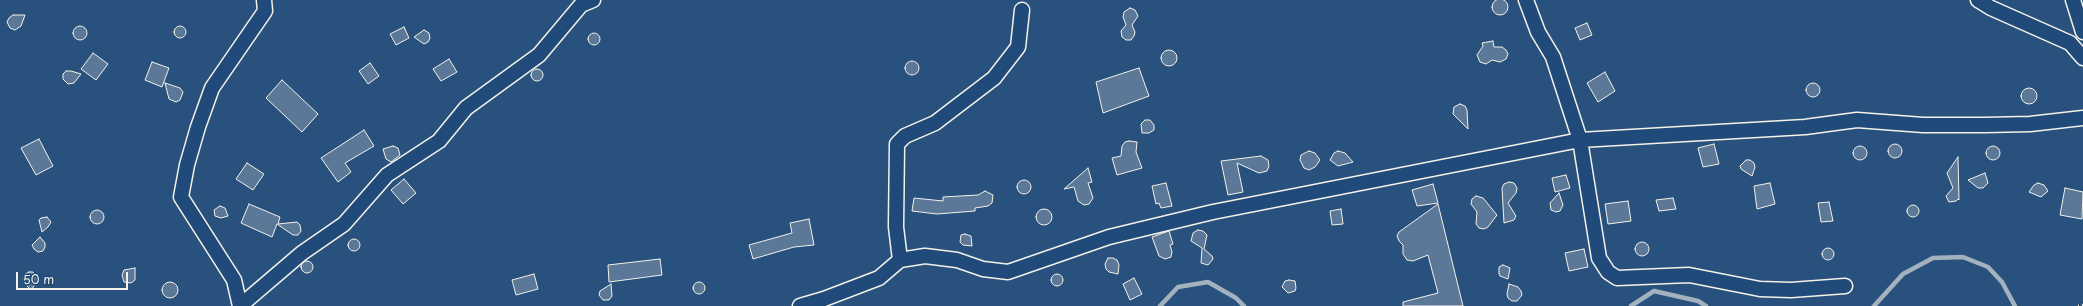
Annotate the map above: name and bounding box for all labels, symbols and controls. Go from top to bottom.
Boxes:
scale bar [18,264,130,290]
text: 50 m [23,270,54,288]

